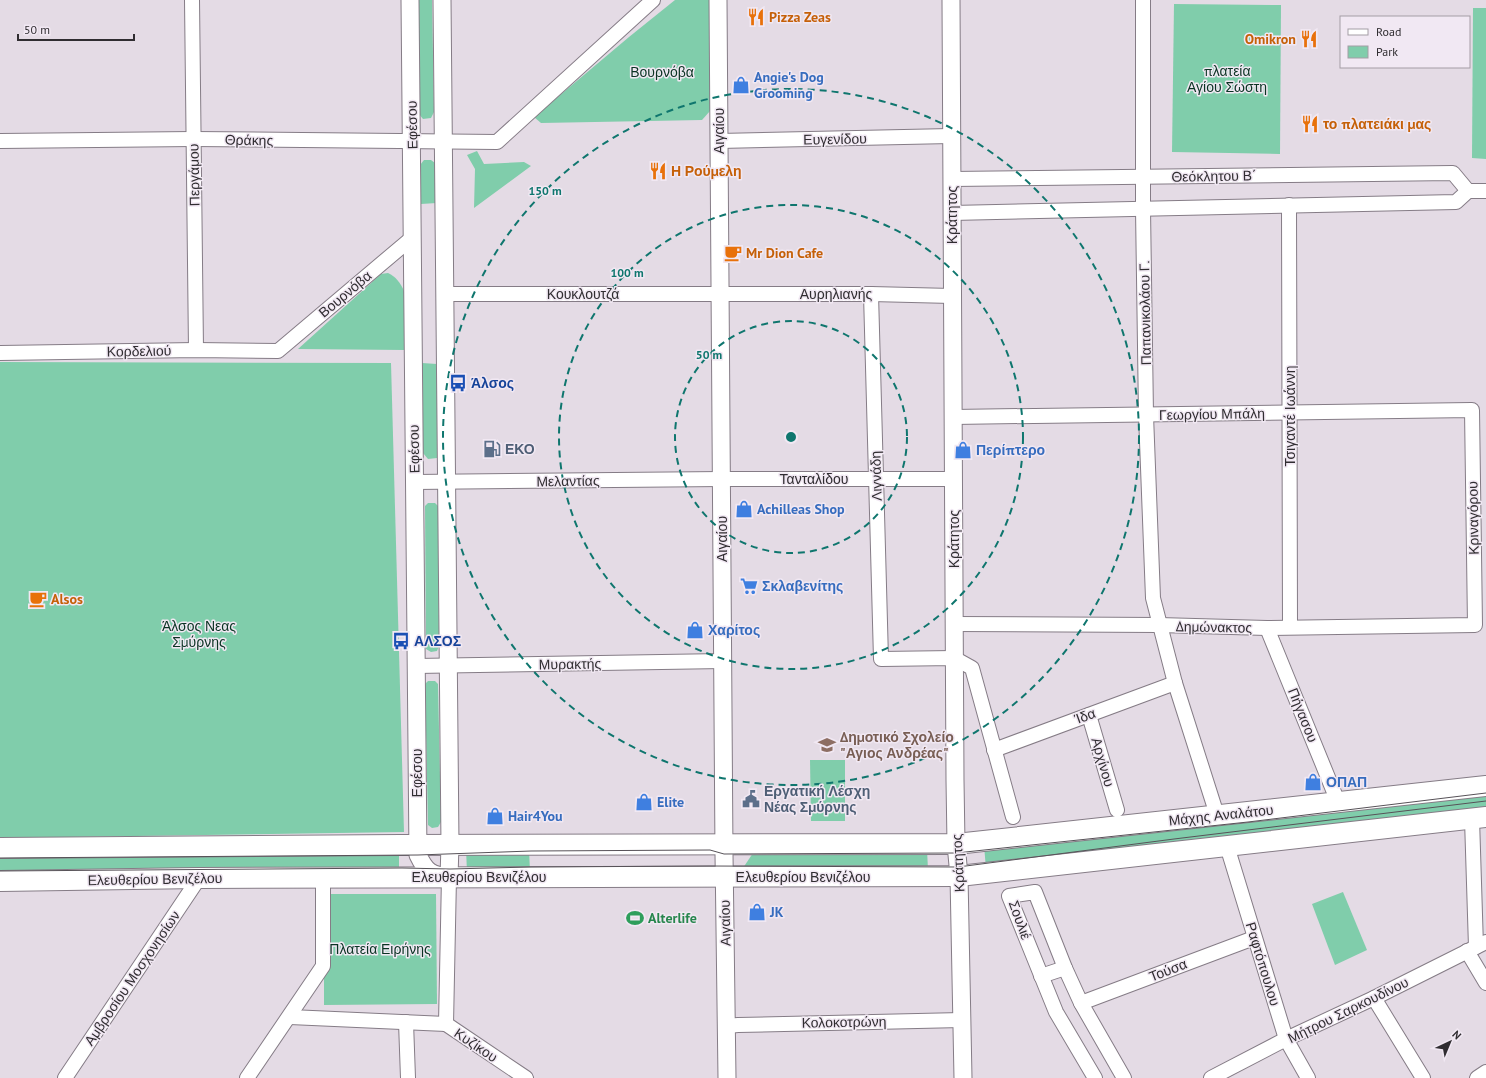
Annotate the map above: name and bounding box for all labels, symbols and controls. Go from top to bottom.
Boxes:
restaurant icon: Pizza Zeas [746,7,766,27]
place label: Pizza Zeas [769,8,831,26]
scale bar [18,16,134,42]
legend [1340,16,1470,68]
text: 50 m [24,22,50,37]
text: Road [1376,24,1401,39]
restaurant icon: Omikron [1299,29,1319,49]
place label: Omikron [1245,30,1296,48]
text: Park [1376,44,1398,59]
park label: πλατεία Αγίου Σώστη [1187,62,1267,96]
park label: Βουρνόβα [630,63,694,81]
place label: Angie's Dog Grooming [754,68,824,102]
shop icon: Angie's Dog Grooming [731,75,751,95]
street label: Εφέσου [403,100,421,150]
street label: Αιγαίου [710,108,728,154]
restaurant icon: το πλατειάκι μας [1300,114,1320,134]
place label: το πλατειάκι μας [1323,115,1431,133]
street label: Ευγενίδου [803,129,867,149]
street label: Θράκης [225,131,274,149]
street label: Περγάμου [184,144,204,206]
restaurant icon: Η Ρούμελη [648,161,668,181]
place label: Η Ρούμελη [671,162,742,180]
street label: Θεόκλητου Β΄ [1171,166,1257,186]
text: 150 m [528,183,562,198]
street label: Κράτητος [943,185,961,244]
cafe icon: Mr Dion Cafe [723,243,743,263]
place label: Mr Dion Cafe [746,244,823,262]
street label: Παπανικολάου Γ. [1135,260,1155,366]
text: 100 m [610,265,644,280]
street label: Βουρνόβα [315,267,375,321]
street label: Κουκλουτζά [547,285,619,303]
street label: Αυρηλιανής [800,285,872,303]
street label: Κορδελιού [107,341,171,361]
text: 50 m [696,347,722,362]
street label: Τσιγαντέ Ιωάννη [1281,365,1299,467]
bus stop icon: Άλσος [448,373,468,393]
place label: Άλσος [471,374,514,392]
street label: Γεωργίου Μπάλη [1159,404,1265,424]
street label: Εφέσου [405,424,423,474]
centre of rings [784,430,798,444]
fuel station icon: ΕΚΟ [482,439,502,459]
place label: ΕΚΟ [505,440,535,458]
shop icon: Περίπτερο [953,440,973,460]
place label: Περίπτερο [976,441,1045,459]
street label: Λιγνάδη [866,451,886,501]
street label: Τανταλίδου [780,470,848,488]
street label: Μελαντίας [536,471,600,491]
street label: Κριναγόρου [1463,481,1483,555]
shop icon: Achilleas Shop [734,499,754,519]
place label: Achilleas Shop [757,500,845,518]
street label: Κράτητος [945,509,963,568]
street label: Αιγαίου [713,516,731,562]
supermarket icon: Σκλαβενίτης [739,576,759,596]
place label: Σκλαβενίτης [762,577,843,595]
cafe icon: Alsos [28,589,48,609]
place label: Alsos [51,590,83,608]
park label: Άλσος Νεας Σμύρνης [162,617,236,651]
street label: Δημώνακτος [1176,617,1253,637]
shop icon: Χαρίτος [685,620,705,640]
place label: Χαρίτος [708,621,760,639]
bus stop icon: ΑΛΣΟΣ [391,631,411,651]
place label: ΑΛΣΟΣ [414,632,461,650]
street label: Μυρακτής [539,654,602,674]
street label: Πήγασου [1284,685,1322,745]
street label: Ίδα [1071,704,1098,728]
place label: Δημοτικό Σχολείο "Αγιος Ανδρέας" [840,728,954,762]
school or university icon: Δημοτικό Σχολείο "Αγιος Ανδρέας" [817,735,837,755]
street label: Αρχίνου [1087,735,1119,789]
street label: Εφέσου [408,749,426,797]
shop icon: ΟΠΑΠ [1303,772,1323,792]
place label: ΟΠΑΠ [1326,773,1367,791]
place label: Εργατική Λέσχη Νέας Σμύρνης [764,782,870,816]
public building icon: Εργατική Λέσχη Νέας Σμύρνης [741,789,761,809]
shop icon: Elite [634,792,654,812]
place label: Elite [657,793,684,811]
street label: Μάχης Αναλάτου [1168,801,1274,829]
shop icon: Hair4You [485,806,505,826]
place label: Hair4You [508,807,563,825]
street label: Κράτητος [947,833,969,893]
street label: Ελευθερίου Βενιζέλου [412,868,546,886]
street label: Ελευθερίου Βενιζέλου [736,868,870,886]
street label: Ελευθερίου Βενιζέλου [87,869,223,889]
street label: Σουλιέ [1005,898,1035,942]
street label: Αιγαίου [716,900,734,946]
shop icon: JK [747,902,767,922]
place label: JK [769,903,784,921]
street label: Αμβροσίου Μοσχονησίων [80,907,184,1049]
sports icon: Alterlife [625,908,645,928]
place label: Alterlife [648,909,697,927]
street label: Ραφτόπουλου [1242,920,1284,1008]
park label: Πλατεία Ειρήνης [329,940,431,958]
street label: Τούσα [1146,955,1190,985]
street label: Μήτρου Σαρκουδίνου [1285,973,1411,1047]
street label: Κολοκοτρώνη [801,1012,887,1032]
north arrow [1430,1022,1470,1062]
street label: Κυζίκου [451,1024,501,1066]
text: N [1449,1027,1464,1042]

